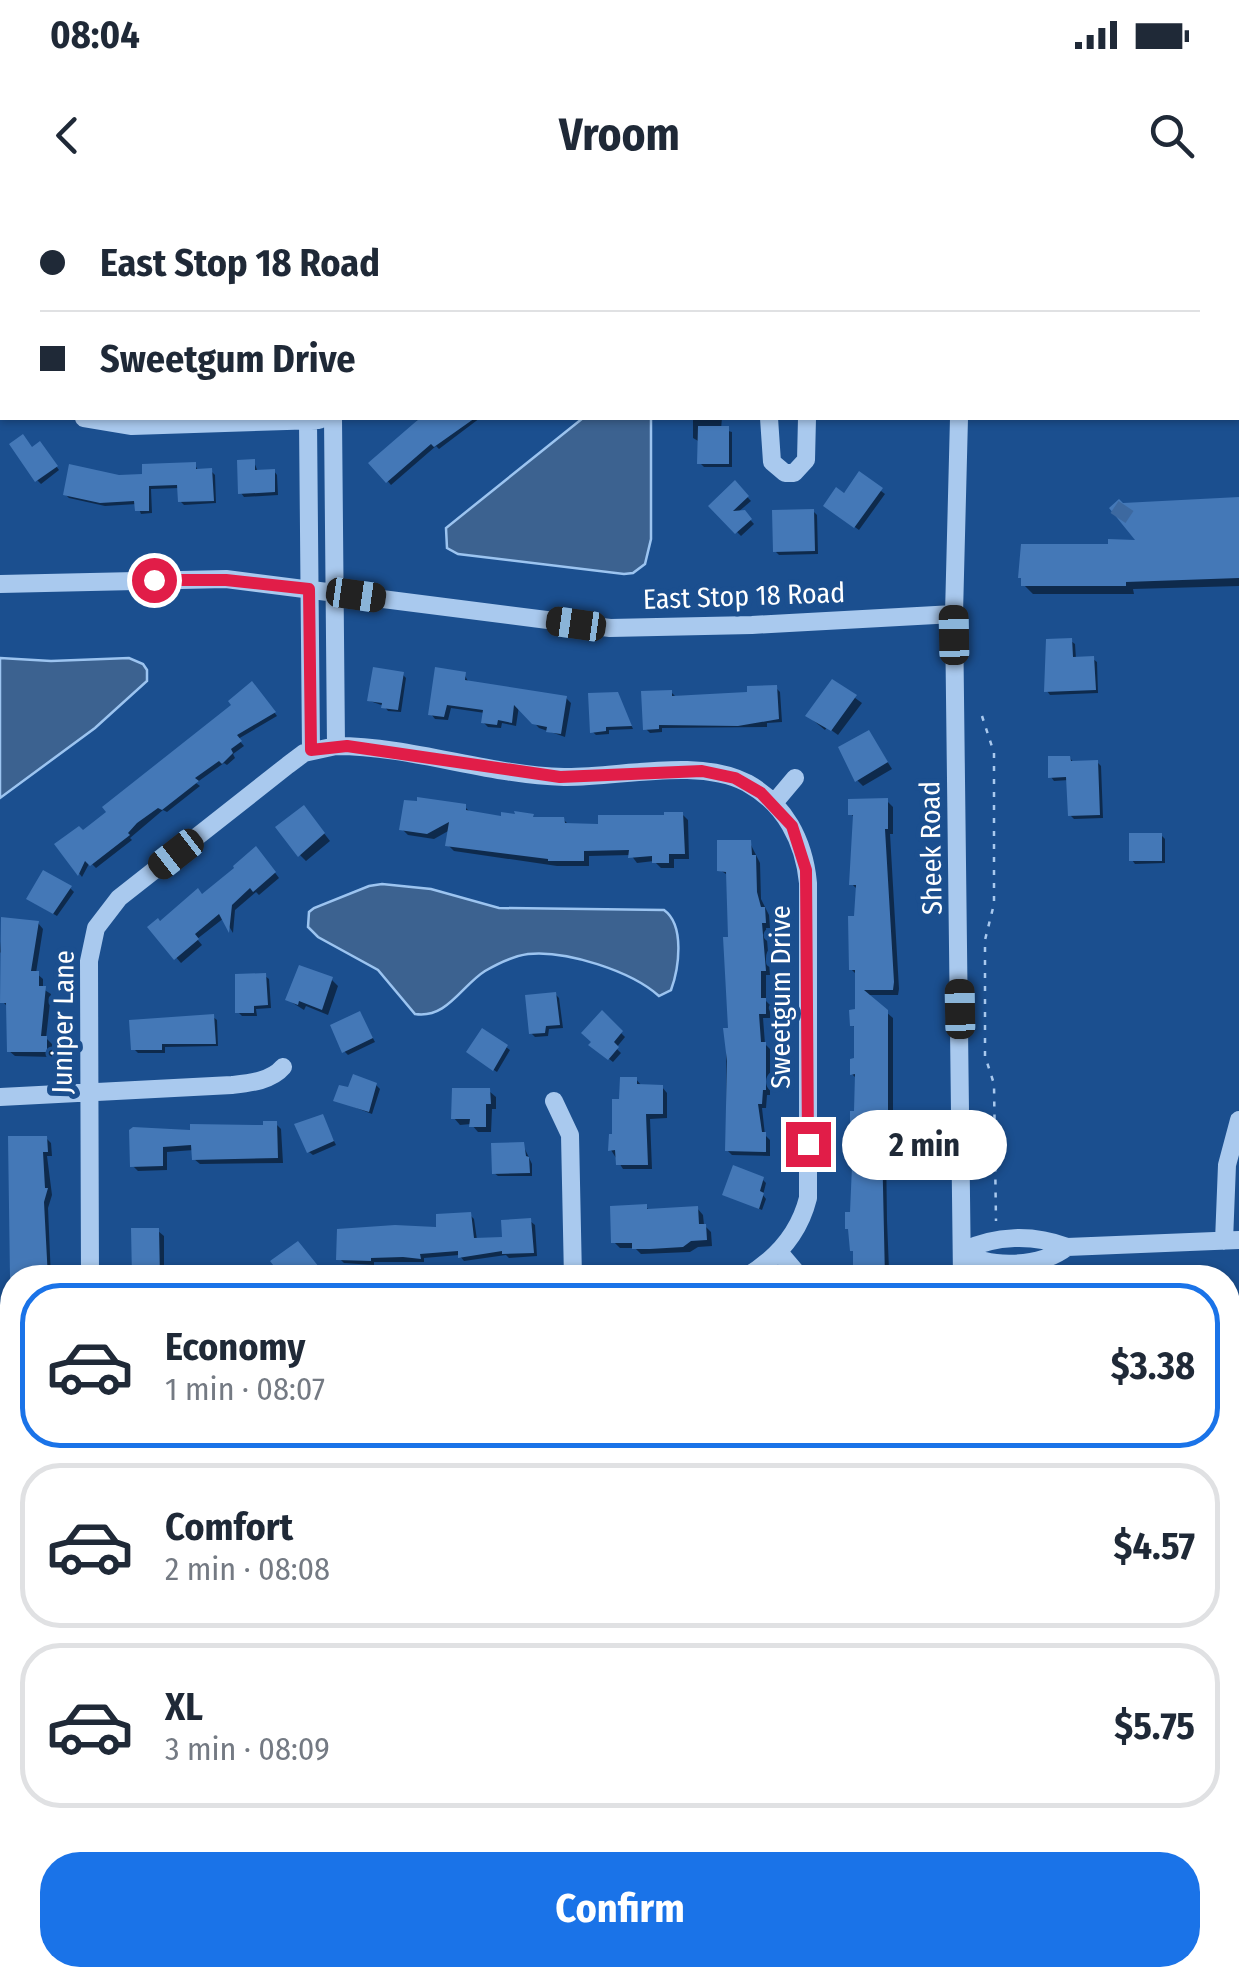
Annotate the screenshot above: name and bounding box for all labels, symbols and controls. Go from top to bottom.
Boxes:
text: 08:04 [50,12,140,58]
icon: back [40,108,95,163]
text: Vroom [559,108,680,162]
icon: search [1144,108,1199,163]
text: East Stop 18 Road [100,240,380,286]
text: Sweetgum Drive [100,336,355,382]
route start [132,558,177,603]
car [324,576,388,614]
street label: East Stop 18 Road [642,576,846,616]
car [544,605,608,643]
car [938,605,970,665]
street label: Sheek Road [913,781,949,915]
car [143,824,209,884]
street label: Sweetgum Drive [764,905,797,1089]
street label: Juniper Lane [45,950,81,1094]
car [944,979,976,1039]
callout: 2 min [843,1109,1008,1179]
route end [786,1122,831,1167]
text: 2 min [889,1126,960,1164]
icon: car [45,1321,135,1411]
text: Economy [165,1324,305,1370]
text: $3.38 [1111,1343,1195,1389]
text: 1 min · 08:07 [165,1370,325,1408]
icon: car [45,1501,135,1591]
text: Comfort [165,1504,293,1550]
text: $4.57 [1113,1523,1195,1569]
text: 2 min · 08:08 [165,1550,330,1588]
icon: car [45,1681,135,1771]
text: XL [165,1684,203,1730]
text: $5.75 [1114,1703,1195,1749]
text: 3 min · 08:09 [165,1730,330,1768]
button: Confirm [40,1852,1200,1967]

